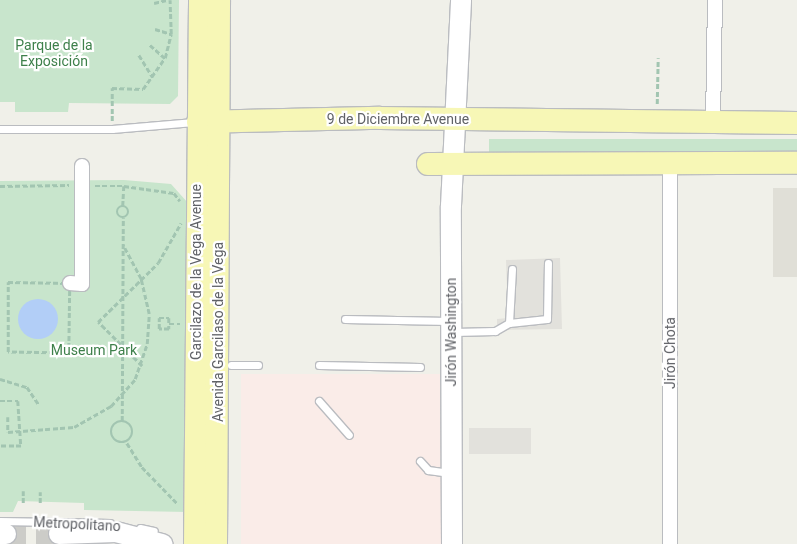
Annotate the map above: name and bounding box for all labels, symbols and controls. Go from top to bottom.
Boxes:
park label: Parque de la Exposición [15,37,93,70]
street label: 9 de Diciembre Avenue [327,111,469,127]
street label: Garcilazo de la Vega Avenue [188,184,204,360]
street label: Avenida Garcilaso de la Vega [210,242,226,422]
street label: Jirón Washington [443,278,459,386]
street label: Jirón Chota [662,317,678,389]
park label: Museum Park [51,342,137,358]
street label: Metropolitano [33,513,121,535]

